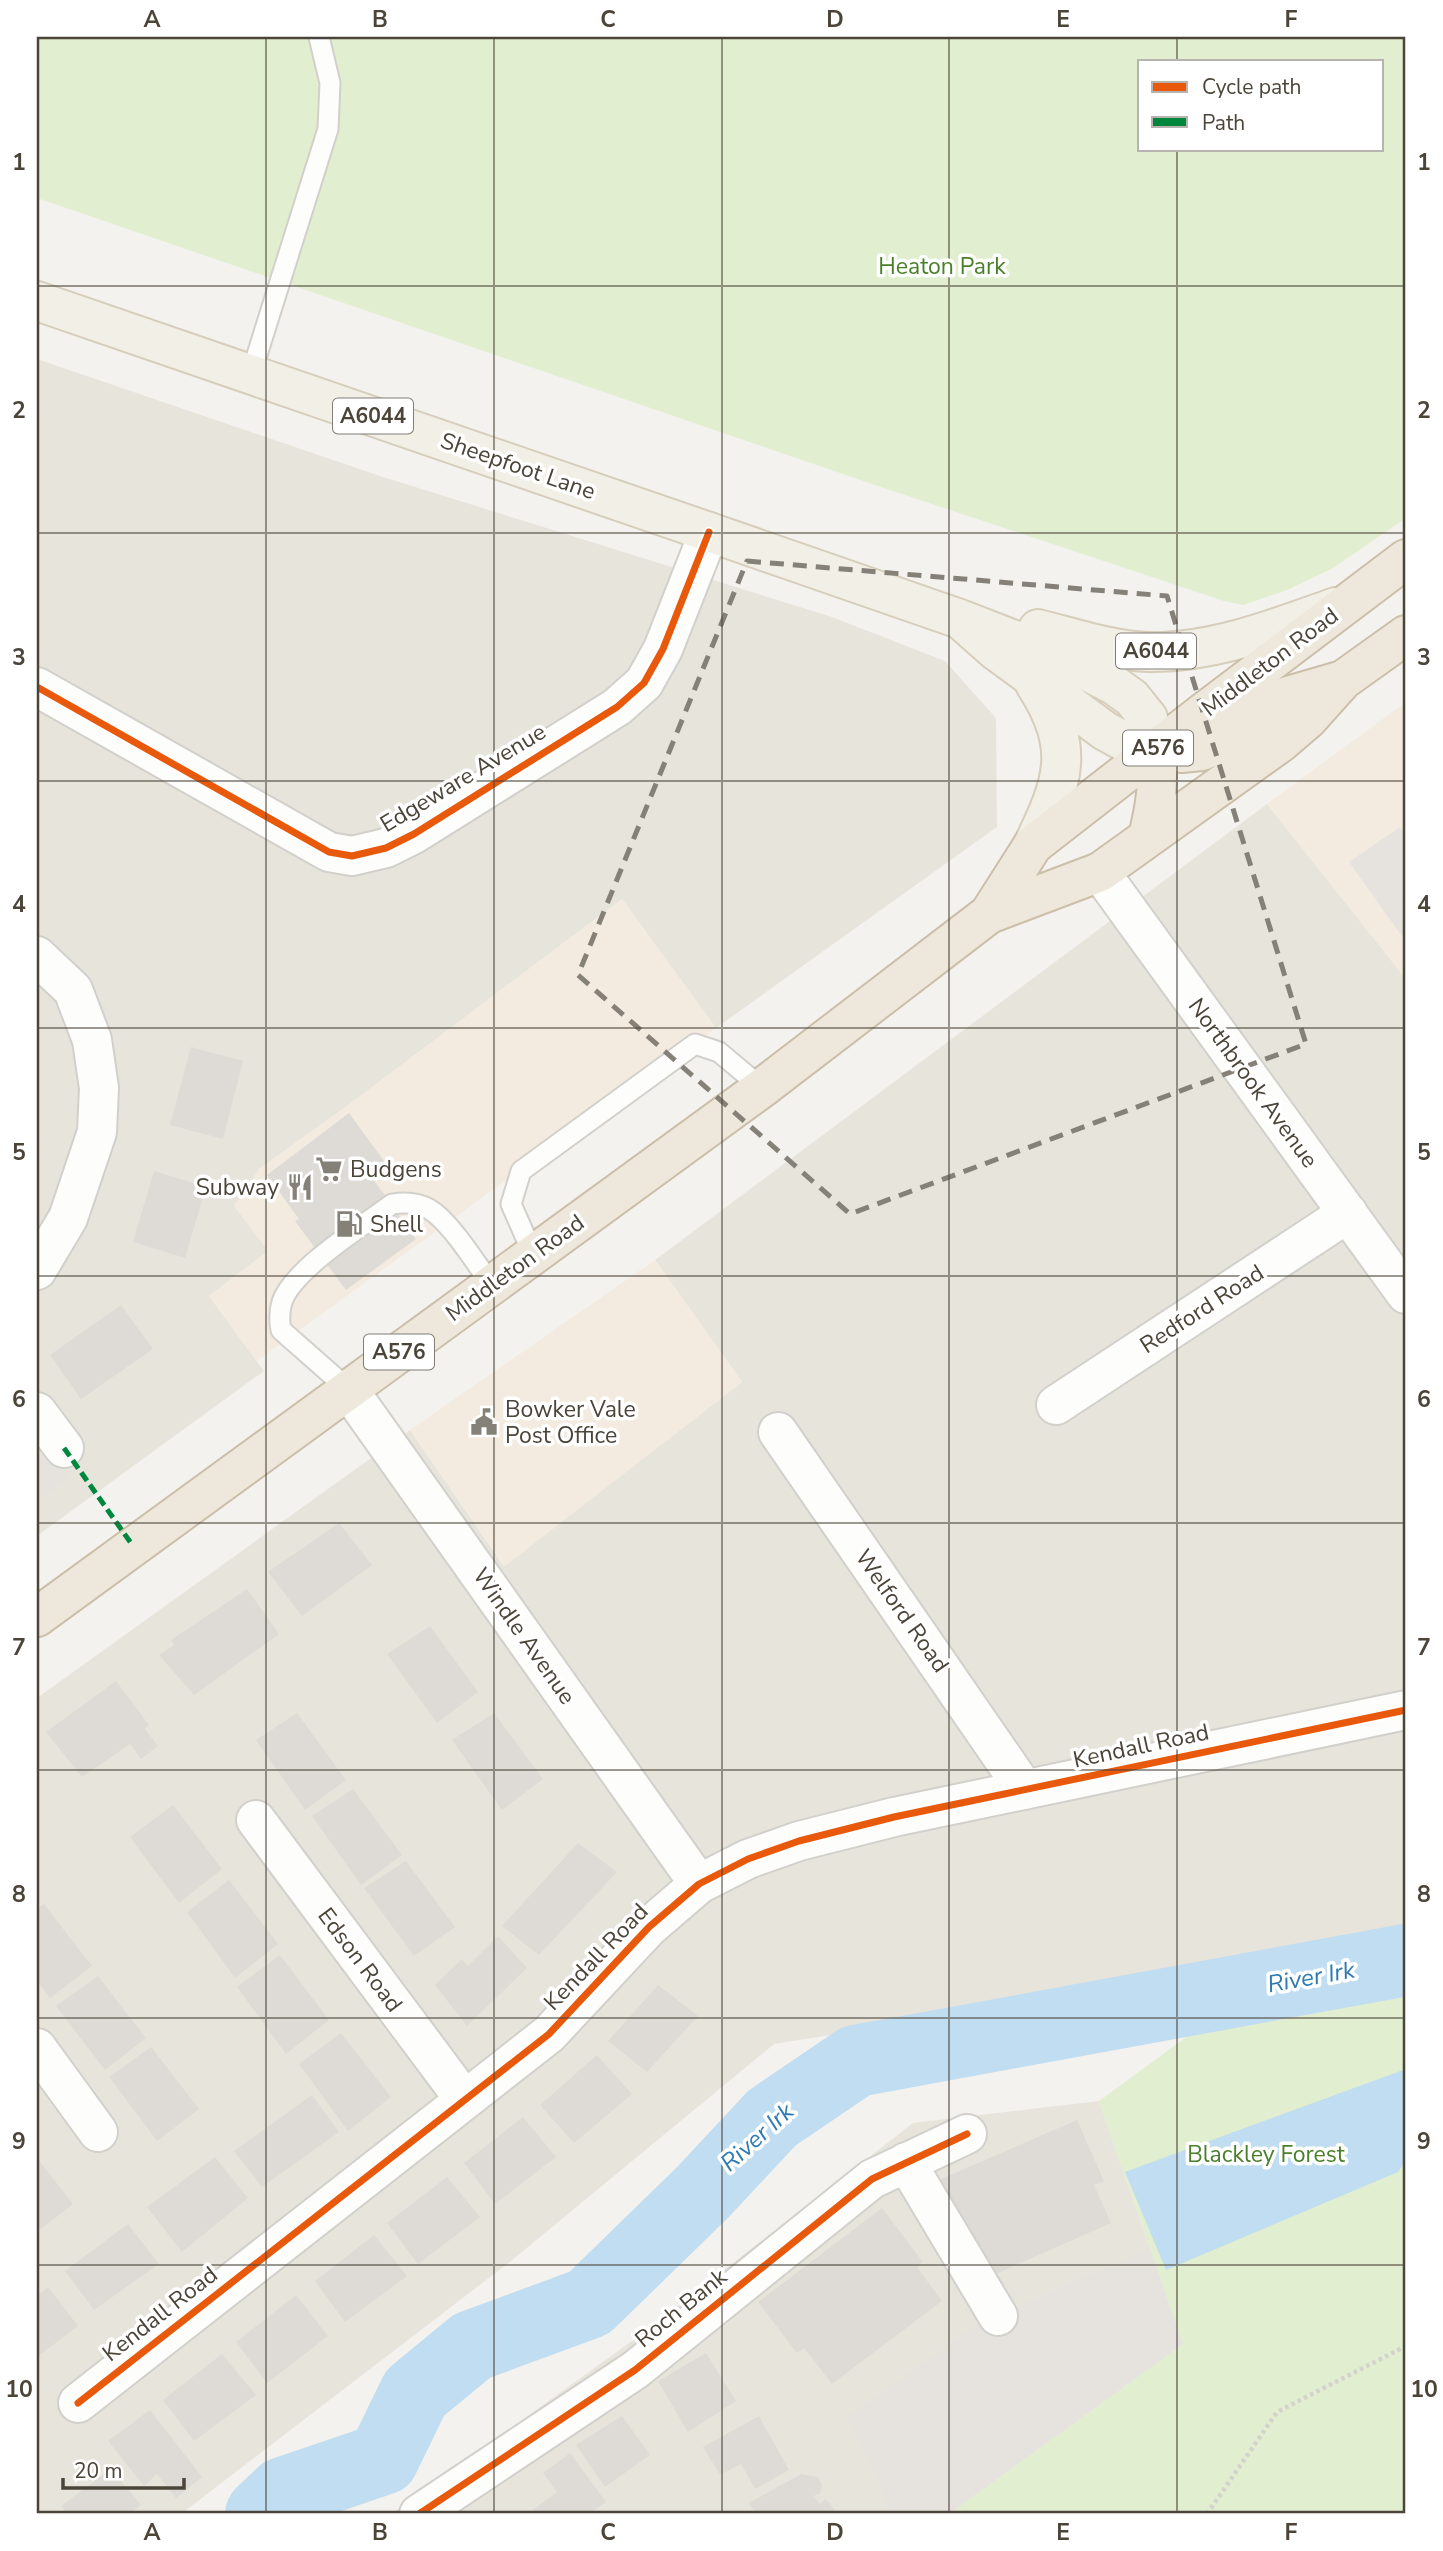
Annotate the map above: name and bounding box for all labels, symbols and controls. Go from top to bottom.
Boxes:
text: A [143,4,161,35]
text: B [372,4,388,35]
text: C [600,4,616,35]
text: D [826,4,844,35]
text: E [1056,4,1070,35]
text: F [1285,4,1298,35]
legend [1138,60,1384,150]
text: Cycle path [1202,73,1301,101]
text: Path [1202,109,1245,137]
text: 1 [12,147,26,178]
text: 1 [1417,147,1431,178]
park label: Heaton Park [878,251,1006,282]
text: 2 [12,395,26,426]
text: 2 [1417,395,1431,426]
road number: A6044 [333,398,413,434]
street label: Sheepfoot Lane [436,425,600,507]
street label: Middleton Road [1195,600,1345,724]
road number: A6044 [1116,634,1196,668]
text: 3 [12,642,26,673]
text: 3 [1417,642,1431,673]
street label: Edgeware Avenue [374,716,552,840]
road number: A576 [1123,730,1193,766]
text: 4 [12,889,26,920]
text: 4 [1417,889,1431,920]
street label: Northbrook Avenue [1181,992,1325,1174]
text: 5 [12,1137,26,1168]
text: 5 [1417,1137,1431,1168]
supermarket icon: Budgens [314,1154,344,1184]
place label: Budgens [350,1154,442,1185]
place label: Subway [196,1172,279,1203]
restaurant icon: Subway [285,1172,315,1202]
street label: Middleton Road [440,1207,590,1329]
fuel station icon: Shell [334,1209,364,1239]
place label: Shell [370,1209,423,1240]
street label: Redford Road [1134,1257,1270,1361]
road number: A576 [364,1334,434,1370]
text: 6 [12,1384,26,1415]
text: 6 [1417,1384,1431,1415]
place label: Bowker Vale Post Office [505,1394,636,1451]
public building icon: Bowker Vale Post Office [469,1407,499,1437]
street label: Welford Road [848,1543,956,1679]
street label: Windle Avenue [465,1561,583,1711]
text: 7 [12,1632,26,1663]
text: 7 [1417,1632,1431,1663]
street label: Kendall Road [1070,1716,1212,1776]
text: 8 [12,1879,26,1910]
text: 8 [1417,1879,1431,1910]
street label: Kendall Road [537,1897,655,2017]
street label: Edson Road [311,1902,409,2018]
water label: River Irk [1265,1953,1358,2000]
water label: River Irk [714,2095,801,2178]
text: 9 [12,2126,26,2157]
text: 9 [1417,2126,1431,2157]
park label: Blackley Forest [1187,2139,1346,2170]
street label: Kendall Road [96,2259,224,2369]
street label: Roch Bank [629,2261,734,2355]
text: 10 [5,2374,33,2405]
text: 10 [1410,2374,1438,2405]
scale bar [63,2446,184,2490]
text: 20 m [74,2457,123,2485]
text: A [143,2517,161,2548]
text: B [372,2517,388,2548]
text: C [600,2517,616,2548]
text: D [826,2517,844,2548]
text: E [1056,2517,1070,2548]
text: F [1285,2517,1298,2548]

